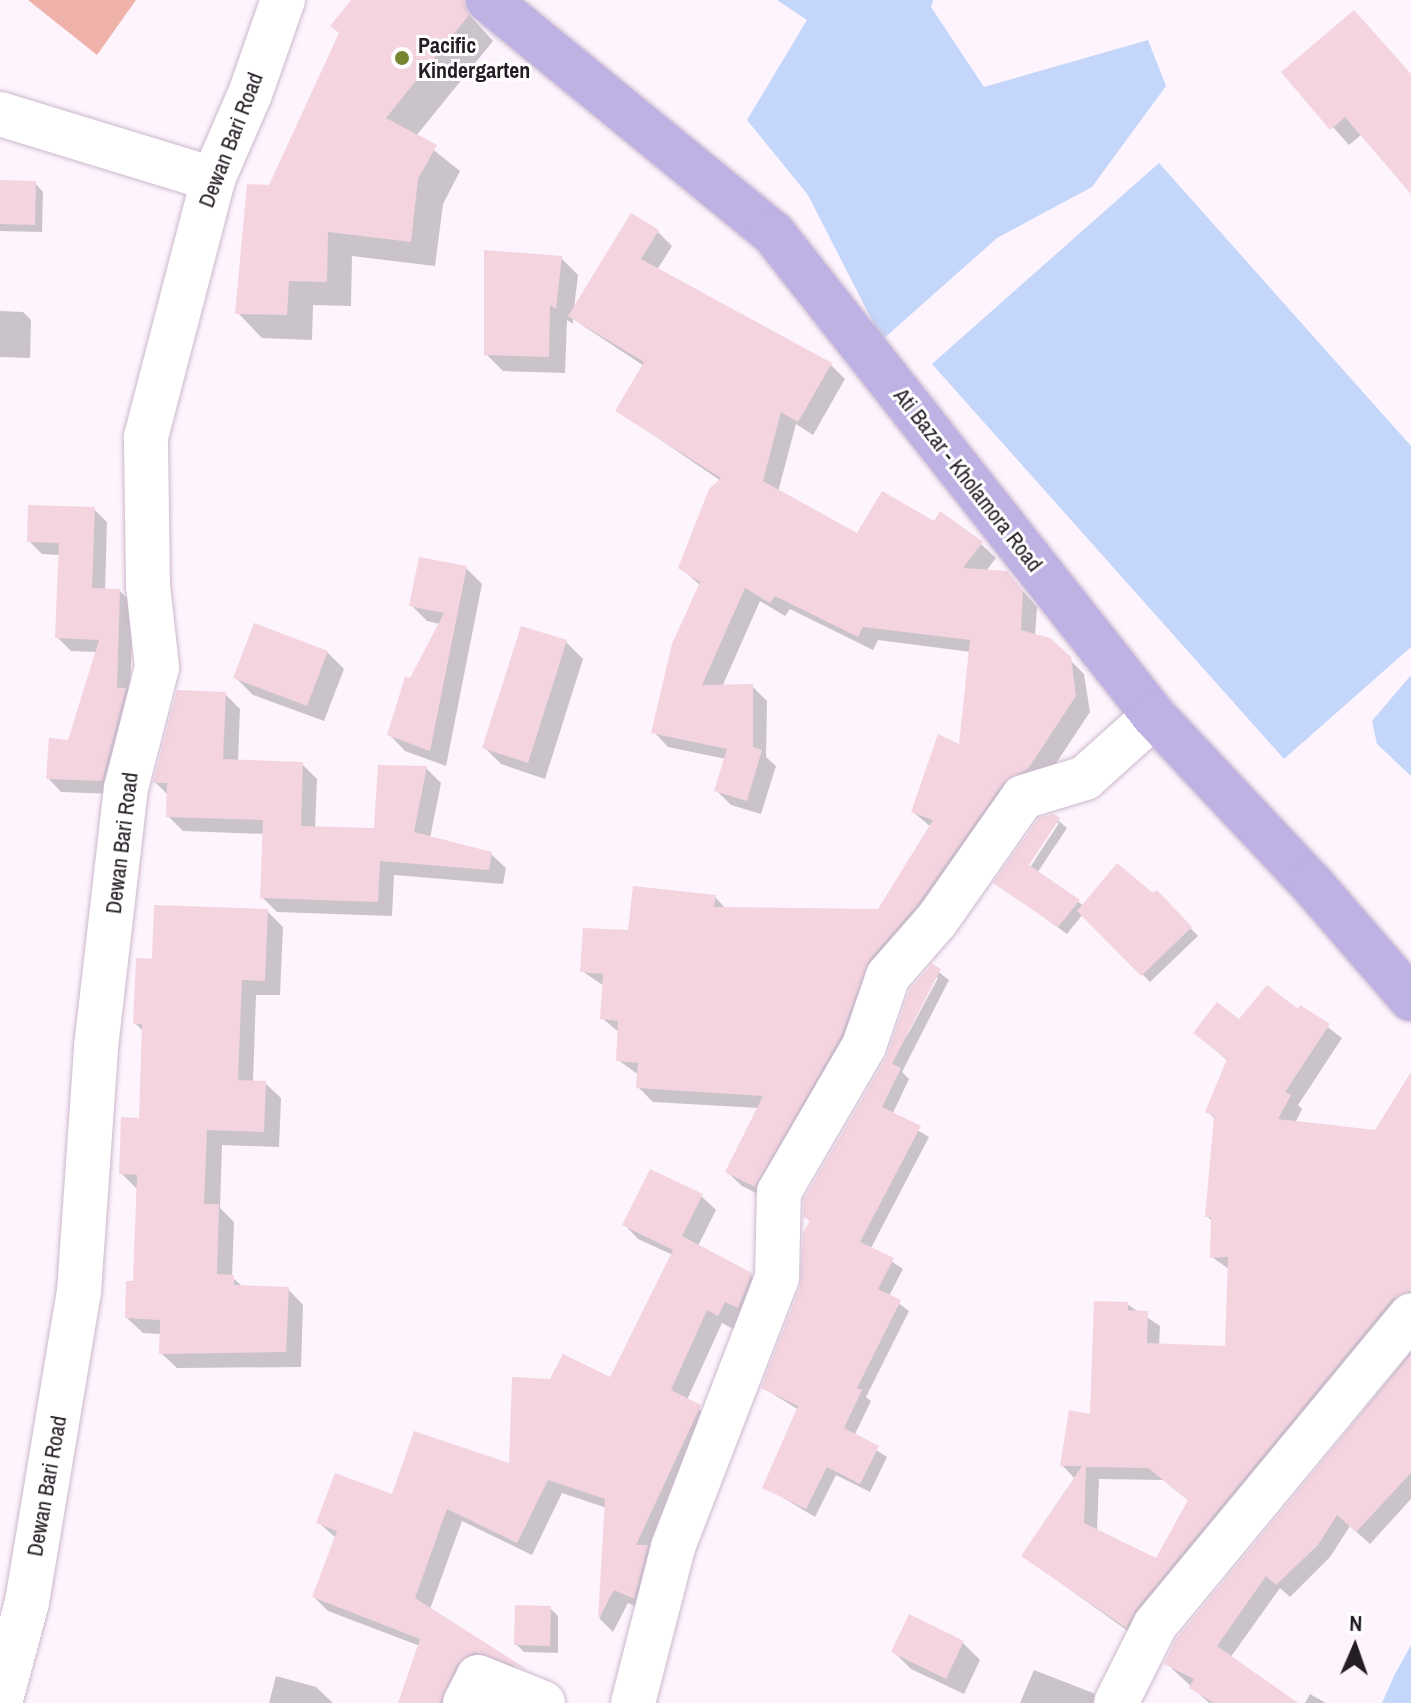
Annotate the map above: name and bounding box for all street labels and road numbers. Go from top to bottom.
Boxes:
street label: Dewan Bari Road [193,69,269,211]
street label: Ati Bazar - Kholamora Road [888,383,1048,577]
street label: Dewan Bari Road [100,771,144,915]
street label: Dewan Bari Road [22,1414,72,1558]

